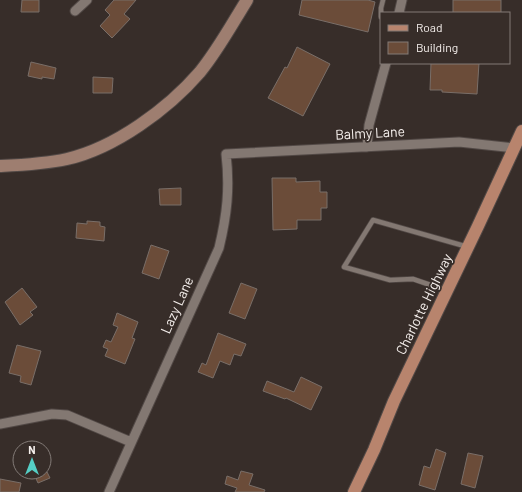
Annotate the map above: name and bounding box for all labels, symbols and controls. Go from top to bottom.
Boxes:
legend [380,12,510,64]
text: Road [416,20,443,34]
text: Building [416,40,458,54]
street label: Balmy Lane [335,122,405,143]
street label: Charlotte Highway [392,250,456,357]
street label: Lazy Lane [156,274,197,336]
north arrow [12,440,52,480]
text: N [28,443,36,456]

